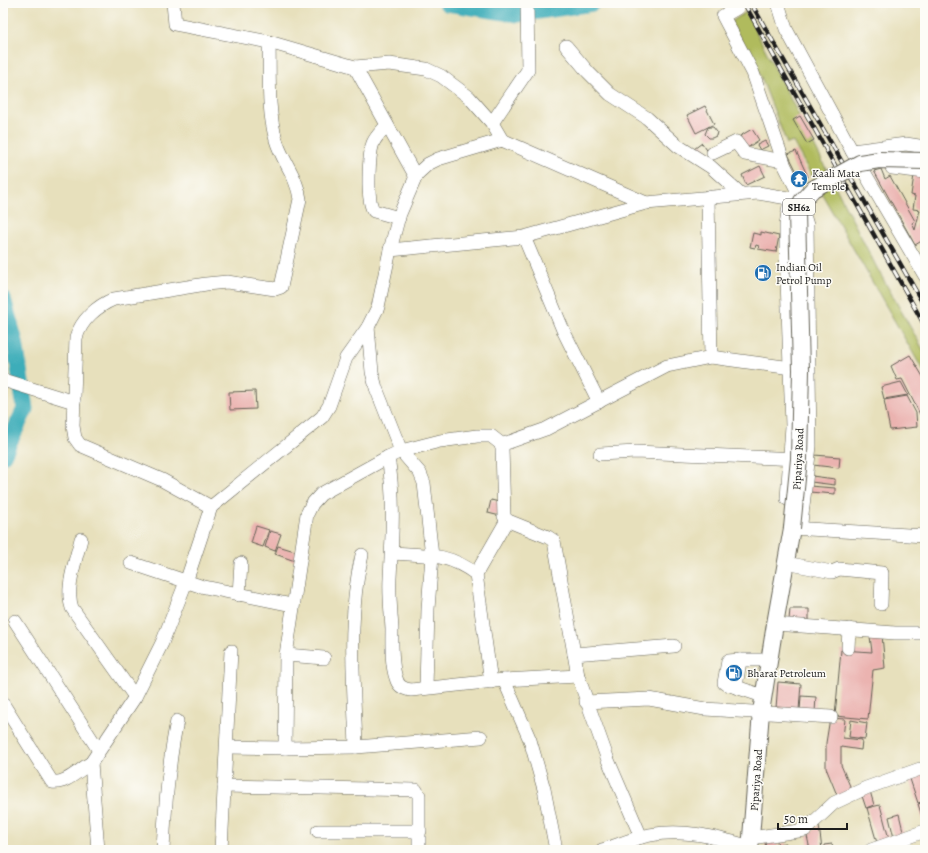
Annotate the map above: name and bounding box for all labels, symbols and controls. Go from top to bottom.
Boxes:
place label: Kaali Mata Temple [812,166,861,194]
temple icon: Kaali Mata Temple [789,169,809,189]
road number: SH62 [783,199,815,215]
place label: Indian Oil Petrol Pump [776,260,832,288]
fuel station icon: Indian Oil Petrol Pump [753,263,773,283]
street label: Pipariya Road [789,427,808,491]
fuel station icon: Bharat Petroleum [724,663,744,683]
place label: Bharat Petroleum [747,666,826,681]
street label: Pipariya Road [747,748,766,812]
scale bar [778,805,847,831]
text: 50 m [784,811,808,827]

